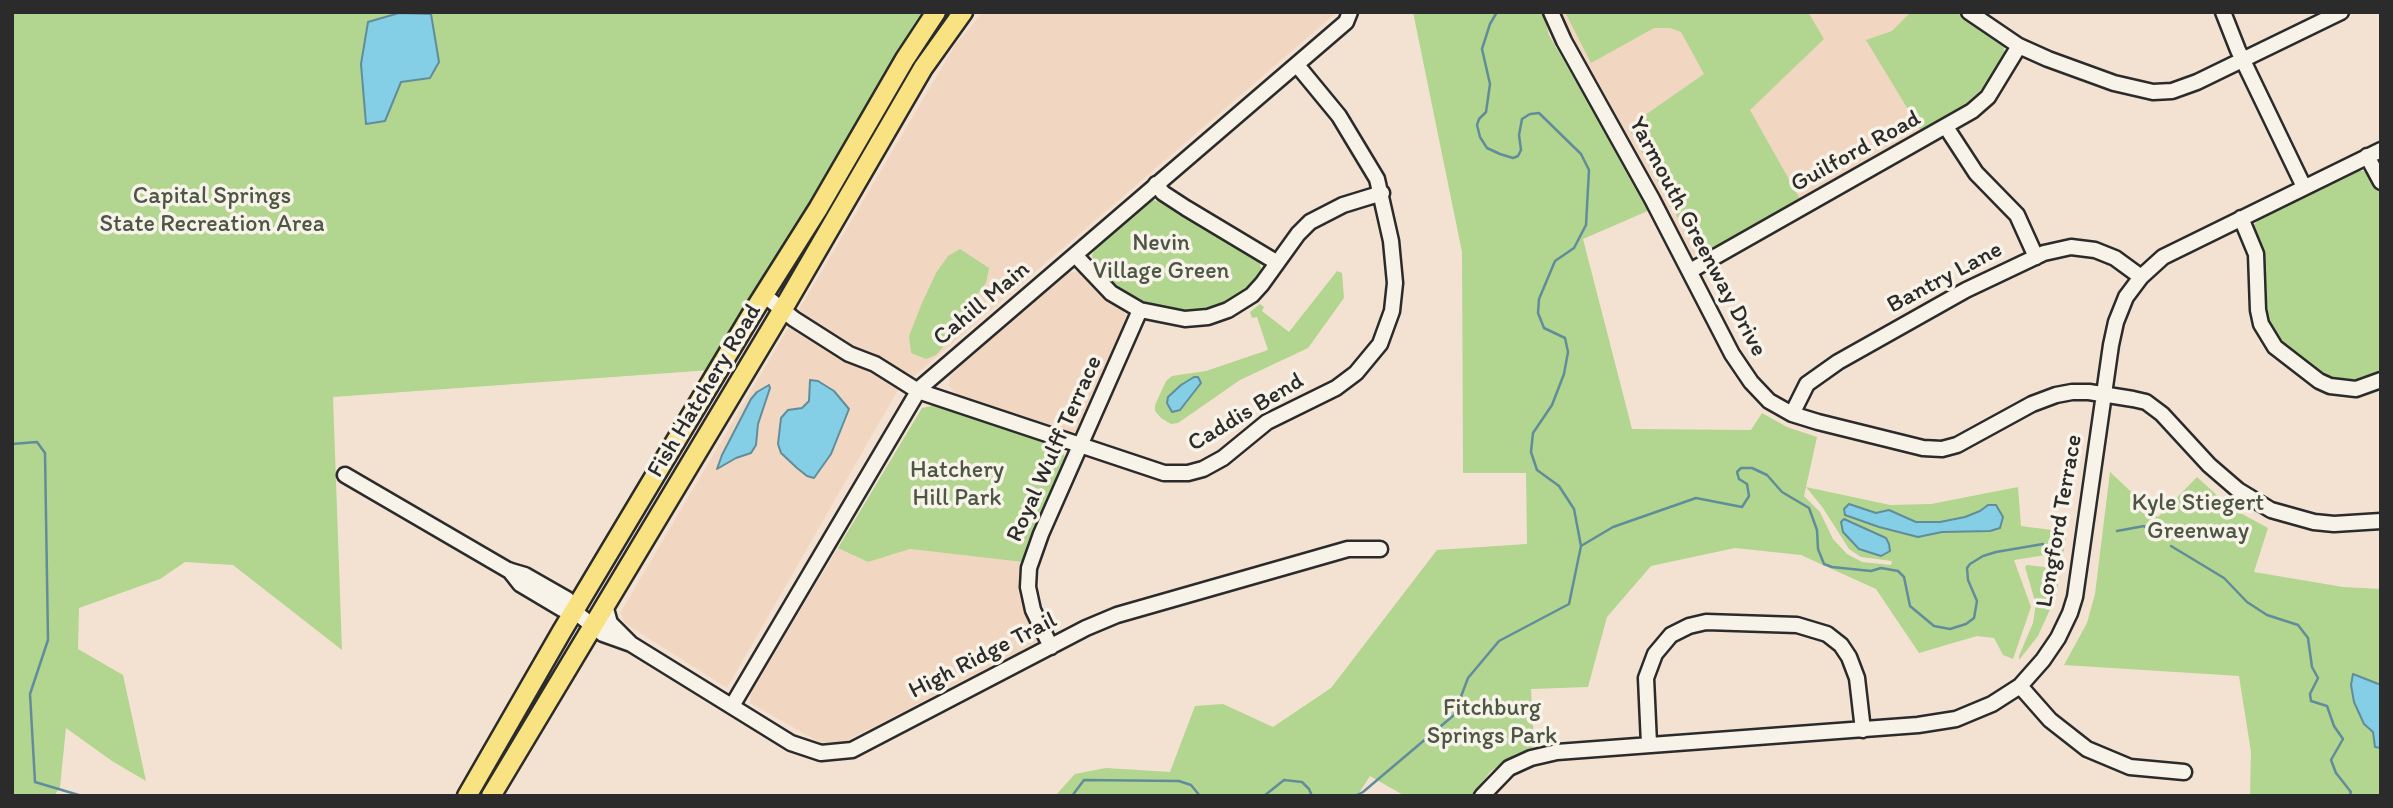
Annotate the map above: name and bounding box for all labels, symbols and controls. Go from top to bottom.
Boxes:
street label: Guilford Road [1786,105,1926,199]
street label: Yarmouth Greenway Drive [1621,112,1773,362]
park label: Capital Springs State Recreation Area [99,183,325,239]
park label: Nevin Village Green [1093,230,1229,286]
street label: Bantry Lane [1882,236,2008,320]
street label: Cahill Main [928,255,1036,353]
street label: Fish Hatchery Road [642,299,768,483]
street label: Royal Wulff Terrace [1001,351,1109,547]
street label: Caddis Bend [1183,367,1309,459]
street label: Longford Terrace [2031,432,2089,610]
park label: Hatchery Hill Park [910,457,1004,513]
park label: Kyle Stiegert Greenway [2132,490,2264,546]
street label: High Ridge Trail [904,606,1062,706]
park label: Fitchburg Springs Park [1427,695,1557,751]

